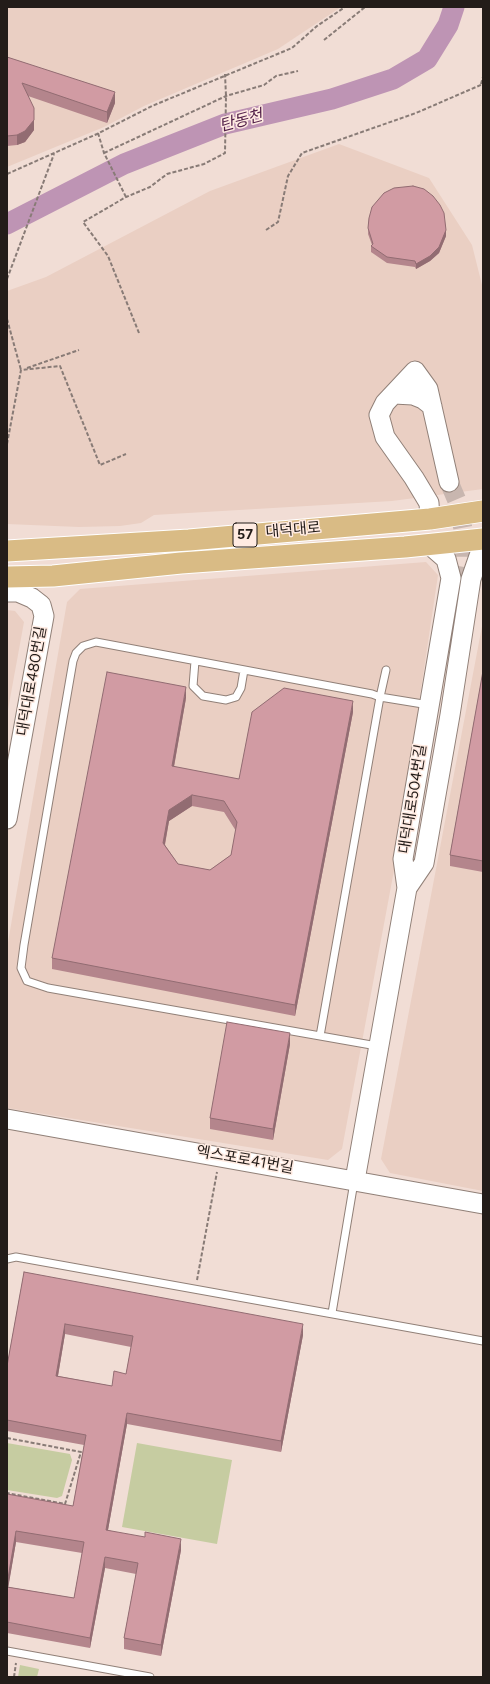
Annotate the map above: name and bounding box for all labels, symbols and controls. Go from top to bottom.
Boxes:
water label: 탄동천 [217,106,265,136]
street label: 대덕대로 [265,519,321,541]
road number: 57 [233,523,257,547]
street label: 대덕대로480번길 [14,625,50,737]
street label: 대덕대로504번길 [395,743,431,855]
street label: 엑스포로41번길 [195,1143,295,1177]

